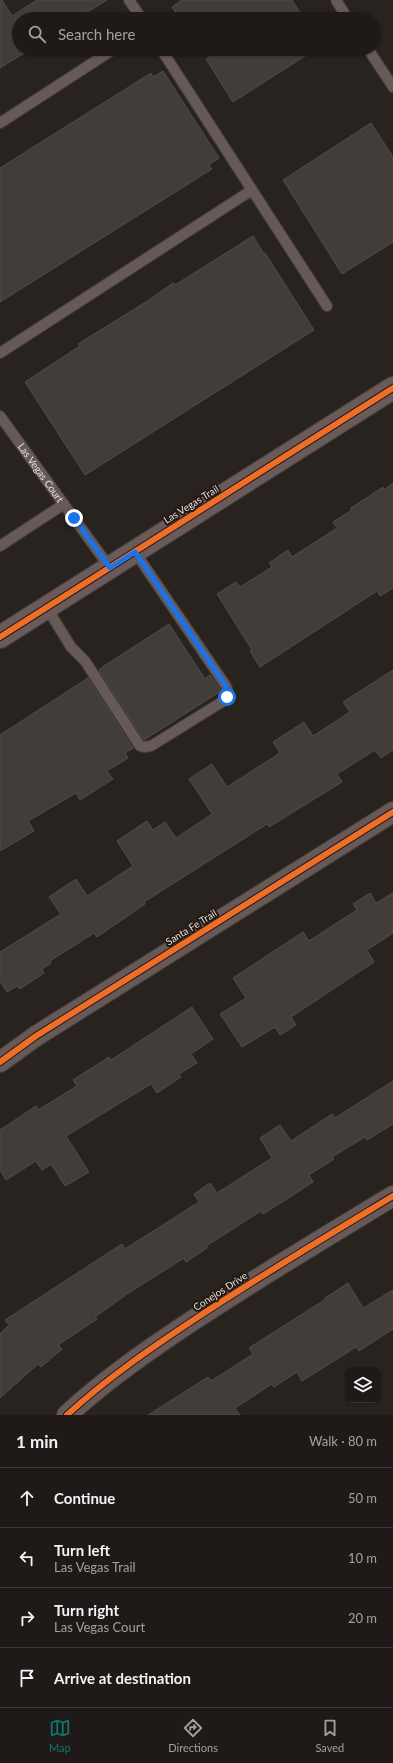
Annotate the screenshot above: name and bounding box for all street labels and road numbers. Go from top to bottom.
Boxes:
street label: Las Vegas Court [16,441,67,505]
street label: Las Vegas Trail [161,482,221,526]
street label: Santa Fe Trail [163,907,219,947]
street label: Conejos Drive [191,1269,249,1313]

